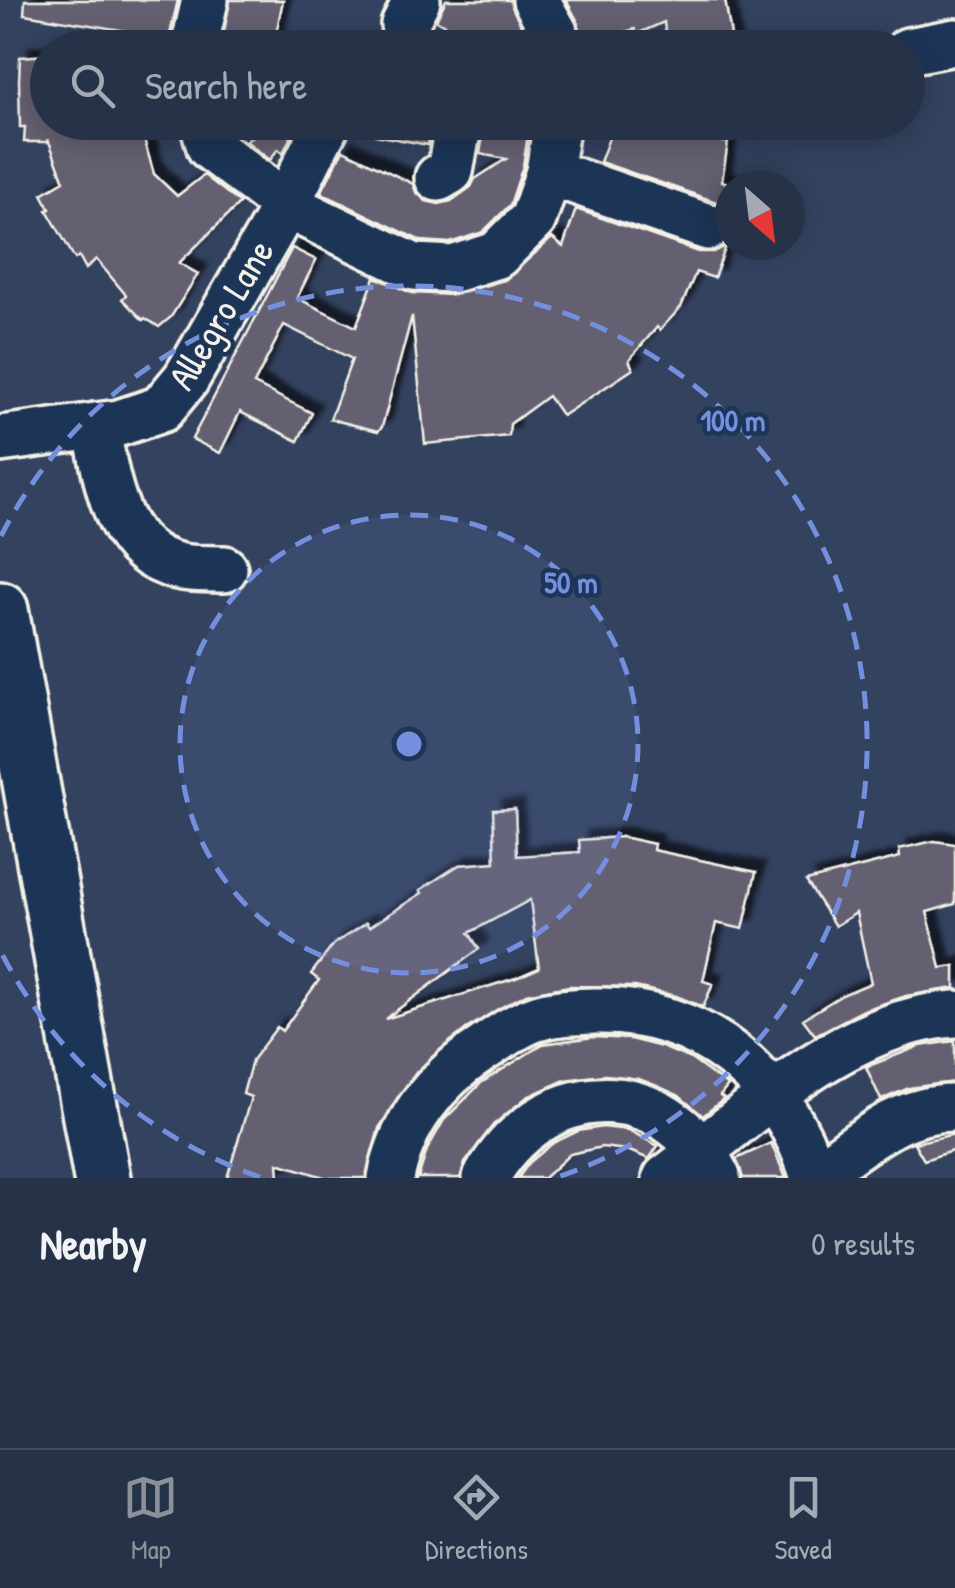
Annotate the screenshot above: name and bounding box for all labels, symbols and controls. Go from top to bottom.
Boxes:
search box [30,30,925,140]
icon: search [65,58,120,113]
text: Search here [145,59,307,111]
north arrow [715,170,805,260]
street label: Allegro Lane [155,229,285,399]
text: 100 m [700,400,766,440]
text: 50 m [544,562,598,602]
centre of rings [391,726,427,762]
text: Nearby [40,1215,147,1272]
text: 0 results [811,1222,915,1265]
tab: Map [123,1470,178,1568]
tab: Directions [425,1470,528,1568]
tab: Saved [775,1470,832,1568]

